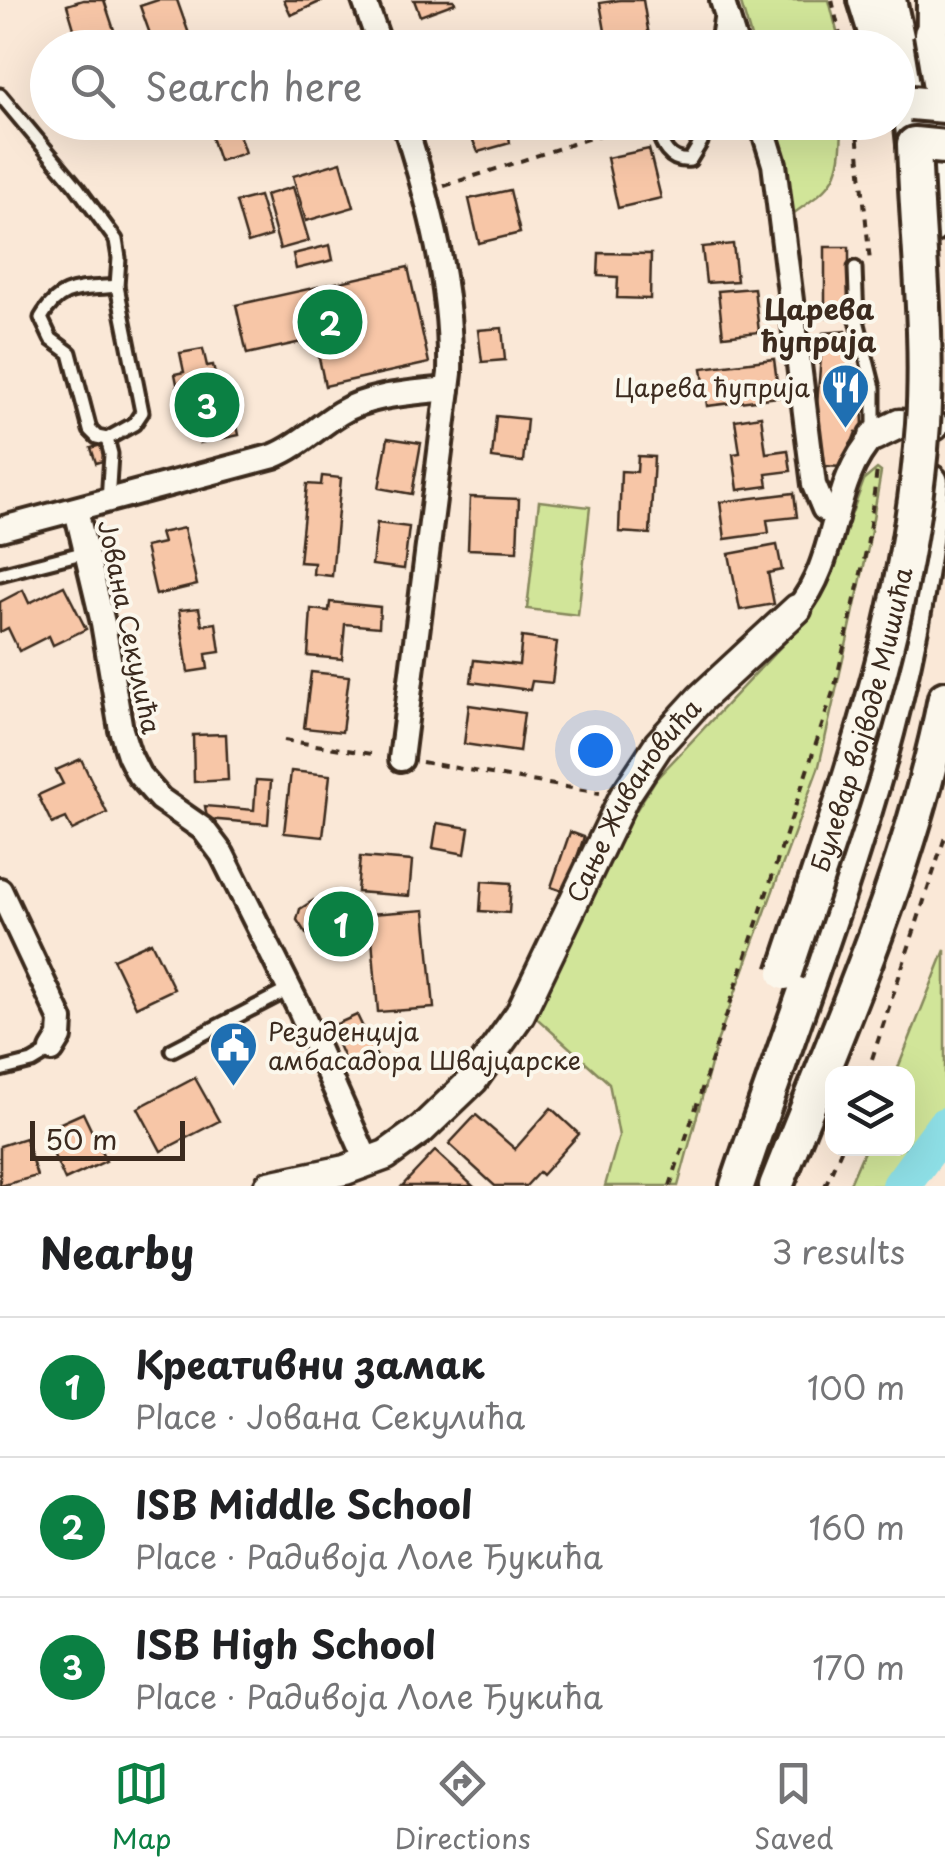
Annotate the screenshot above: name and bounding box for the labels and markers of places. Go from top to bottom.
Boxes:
pin: 2 [298,284,362,360]
restaurant icon: Царева ћуприја [819,362,871,430]
pin: 3 [174,368,240,442]
place label: Царева ћуприја [614,368,810,406]
pin: 1 [308,886,374,962]
place label: Резиденција амбасадора Швајцарске [268,1012,581,1079]
public building icon: Резиденција амбасадора Швајцарске [207,1020,259,1088]

